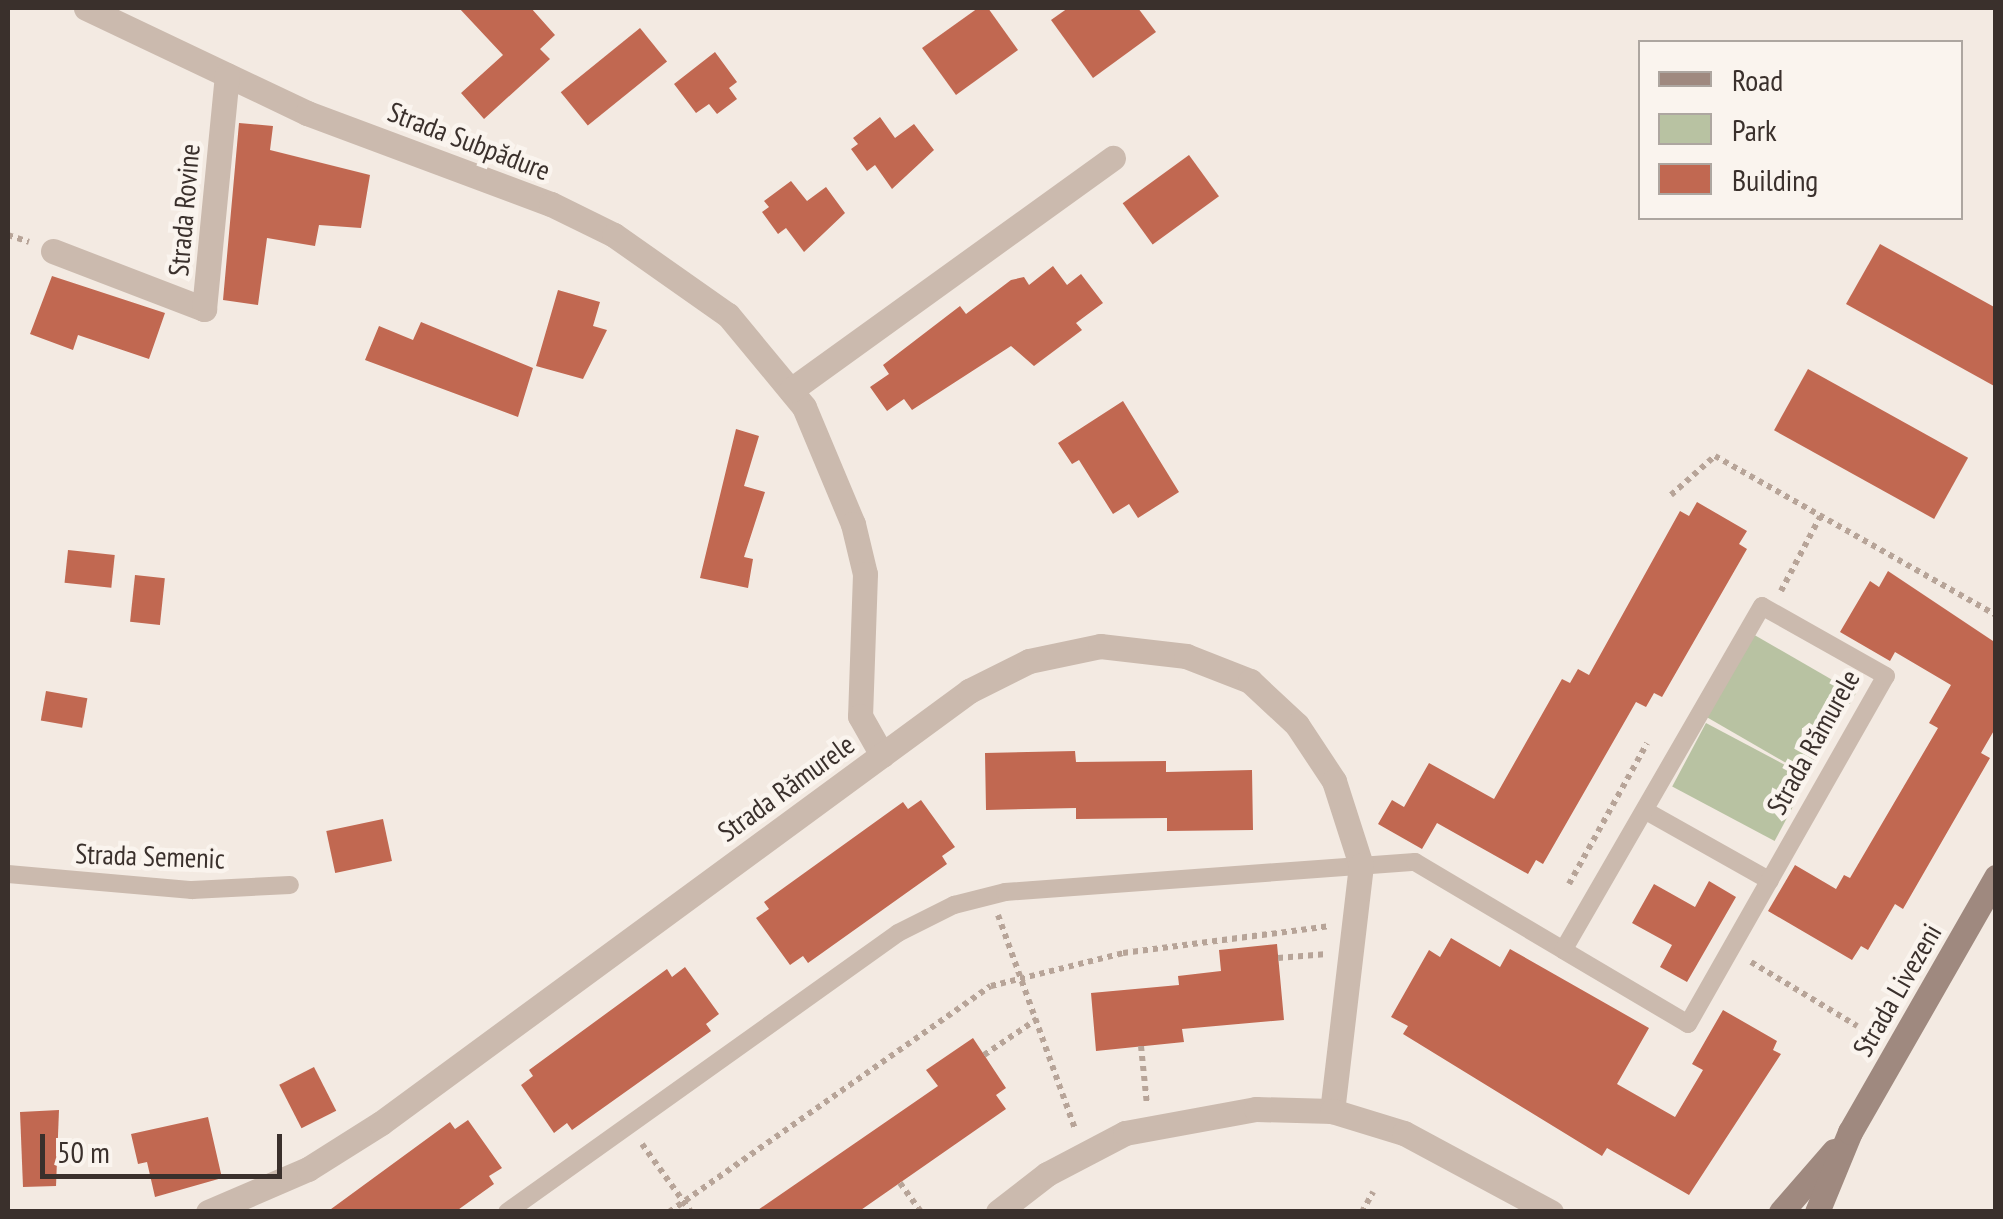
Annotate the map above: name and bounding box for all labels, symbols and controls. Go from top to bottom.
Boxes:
legend [1638,40,1963,220]
text: Road [1732,60,1783,99]
street label: Strada Subpădure [383,95,555,187]
text: Park [1732,110,1777,149]
street label: Strada Rovine [161,142,207,278]
text: Building [1732,160,1818,199]
street label: Strada Rămurele [1759,664,1867,820]
street label: Strada Rămurele [711,727,861,849]
street label: Strada Semenic [75,837,225,875]
street label: Strada Livezeni [1846,918,1948,1062]
scale bar [45,1114,288,1176]
text: 50 m [57,1132,110,1171]

